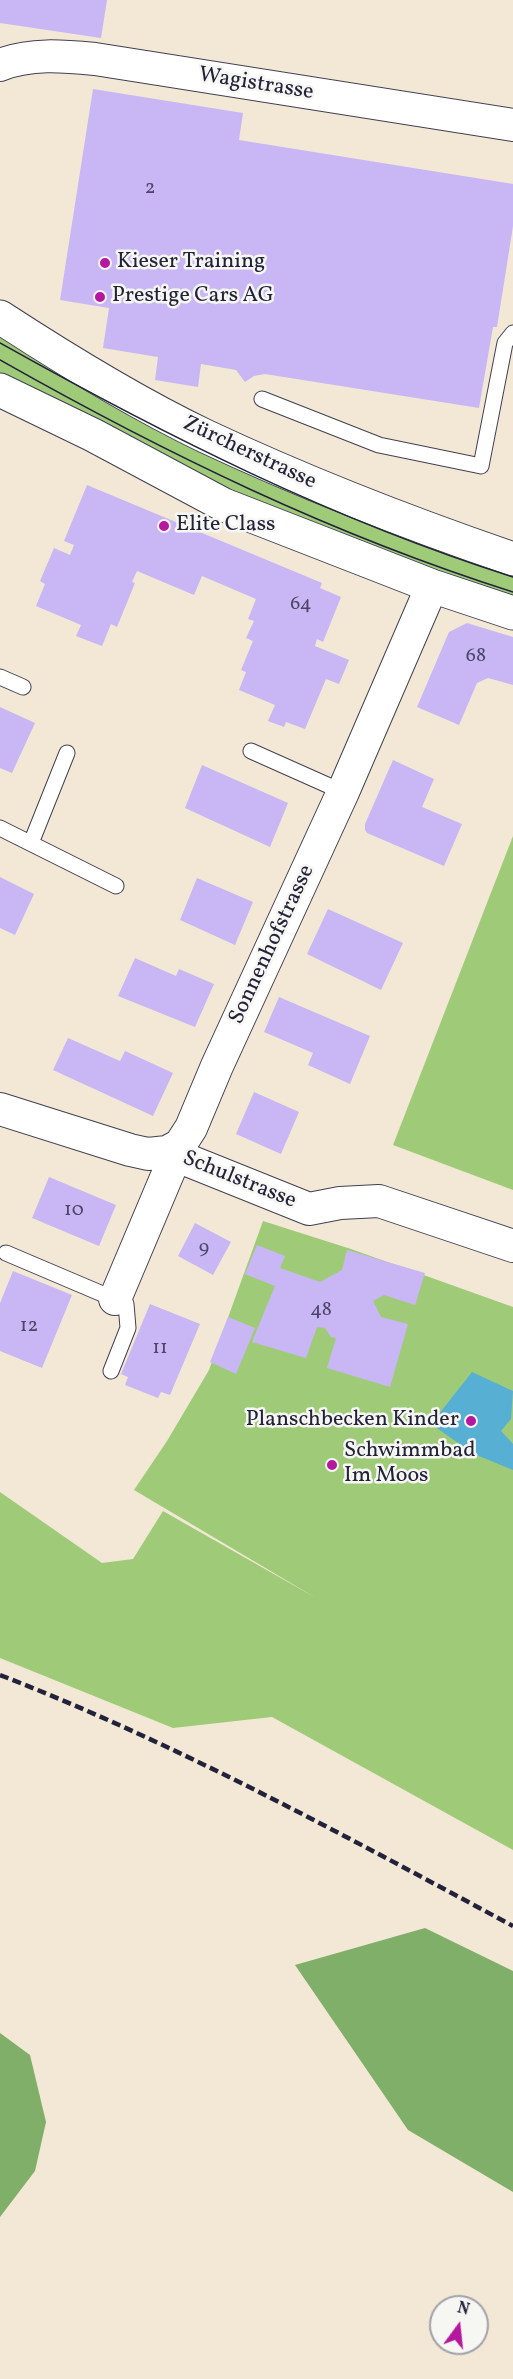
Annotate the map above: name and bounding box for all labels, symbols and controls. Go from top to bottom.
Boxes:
street label: Wagistrasse [197,63,315,107]
house number: 2 [145,177,155,201]
place label: Kieser Training [117,250,265,276]
marker: Kieser Training [98,256,112,270]
place label: Prestige Cars AG [112,284,274,310]
marker: Prestige Cars AG [93,290,107,304]
street label: Zürcherstrasse [178,412,320,496]
place label: Elite Class [176,513,275,539]
marker: Elite Class [157,519,171,533]
house number: 64 [290,593,312,617]
house number: 68 [466,645,486,669]
street label: Sonnenhofstrasse [225,861,321,1029]
street label: Schulstrasse [178,1146,300,1216]
house number: 10 [64,1199,84,1223]
house number: 9 [199,1237,209,1261]
house number: 48 [310,1299,332,1323]
house number: 12 [20,1315,38,1339]
house number: 11 [152,1337,168,1361]
place label: Planschbecken Kinder [246,1408,459,1434]
marker: Planschbecken Kinder [464,1414,478,1428]
place label: Schwimmbad Im Moos [344,1439,476,1490]
marker: Schwimmbad Im Moos [325,1458,339,1472]
north arrow [429,2295,489,2355]
text: N [455,2297,472,2322]

